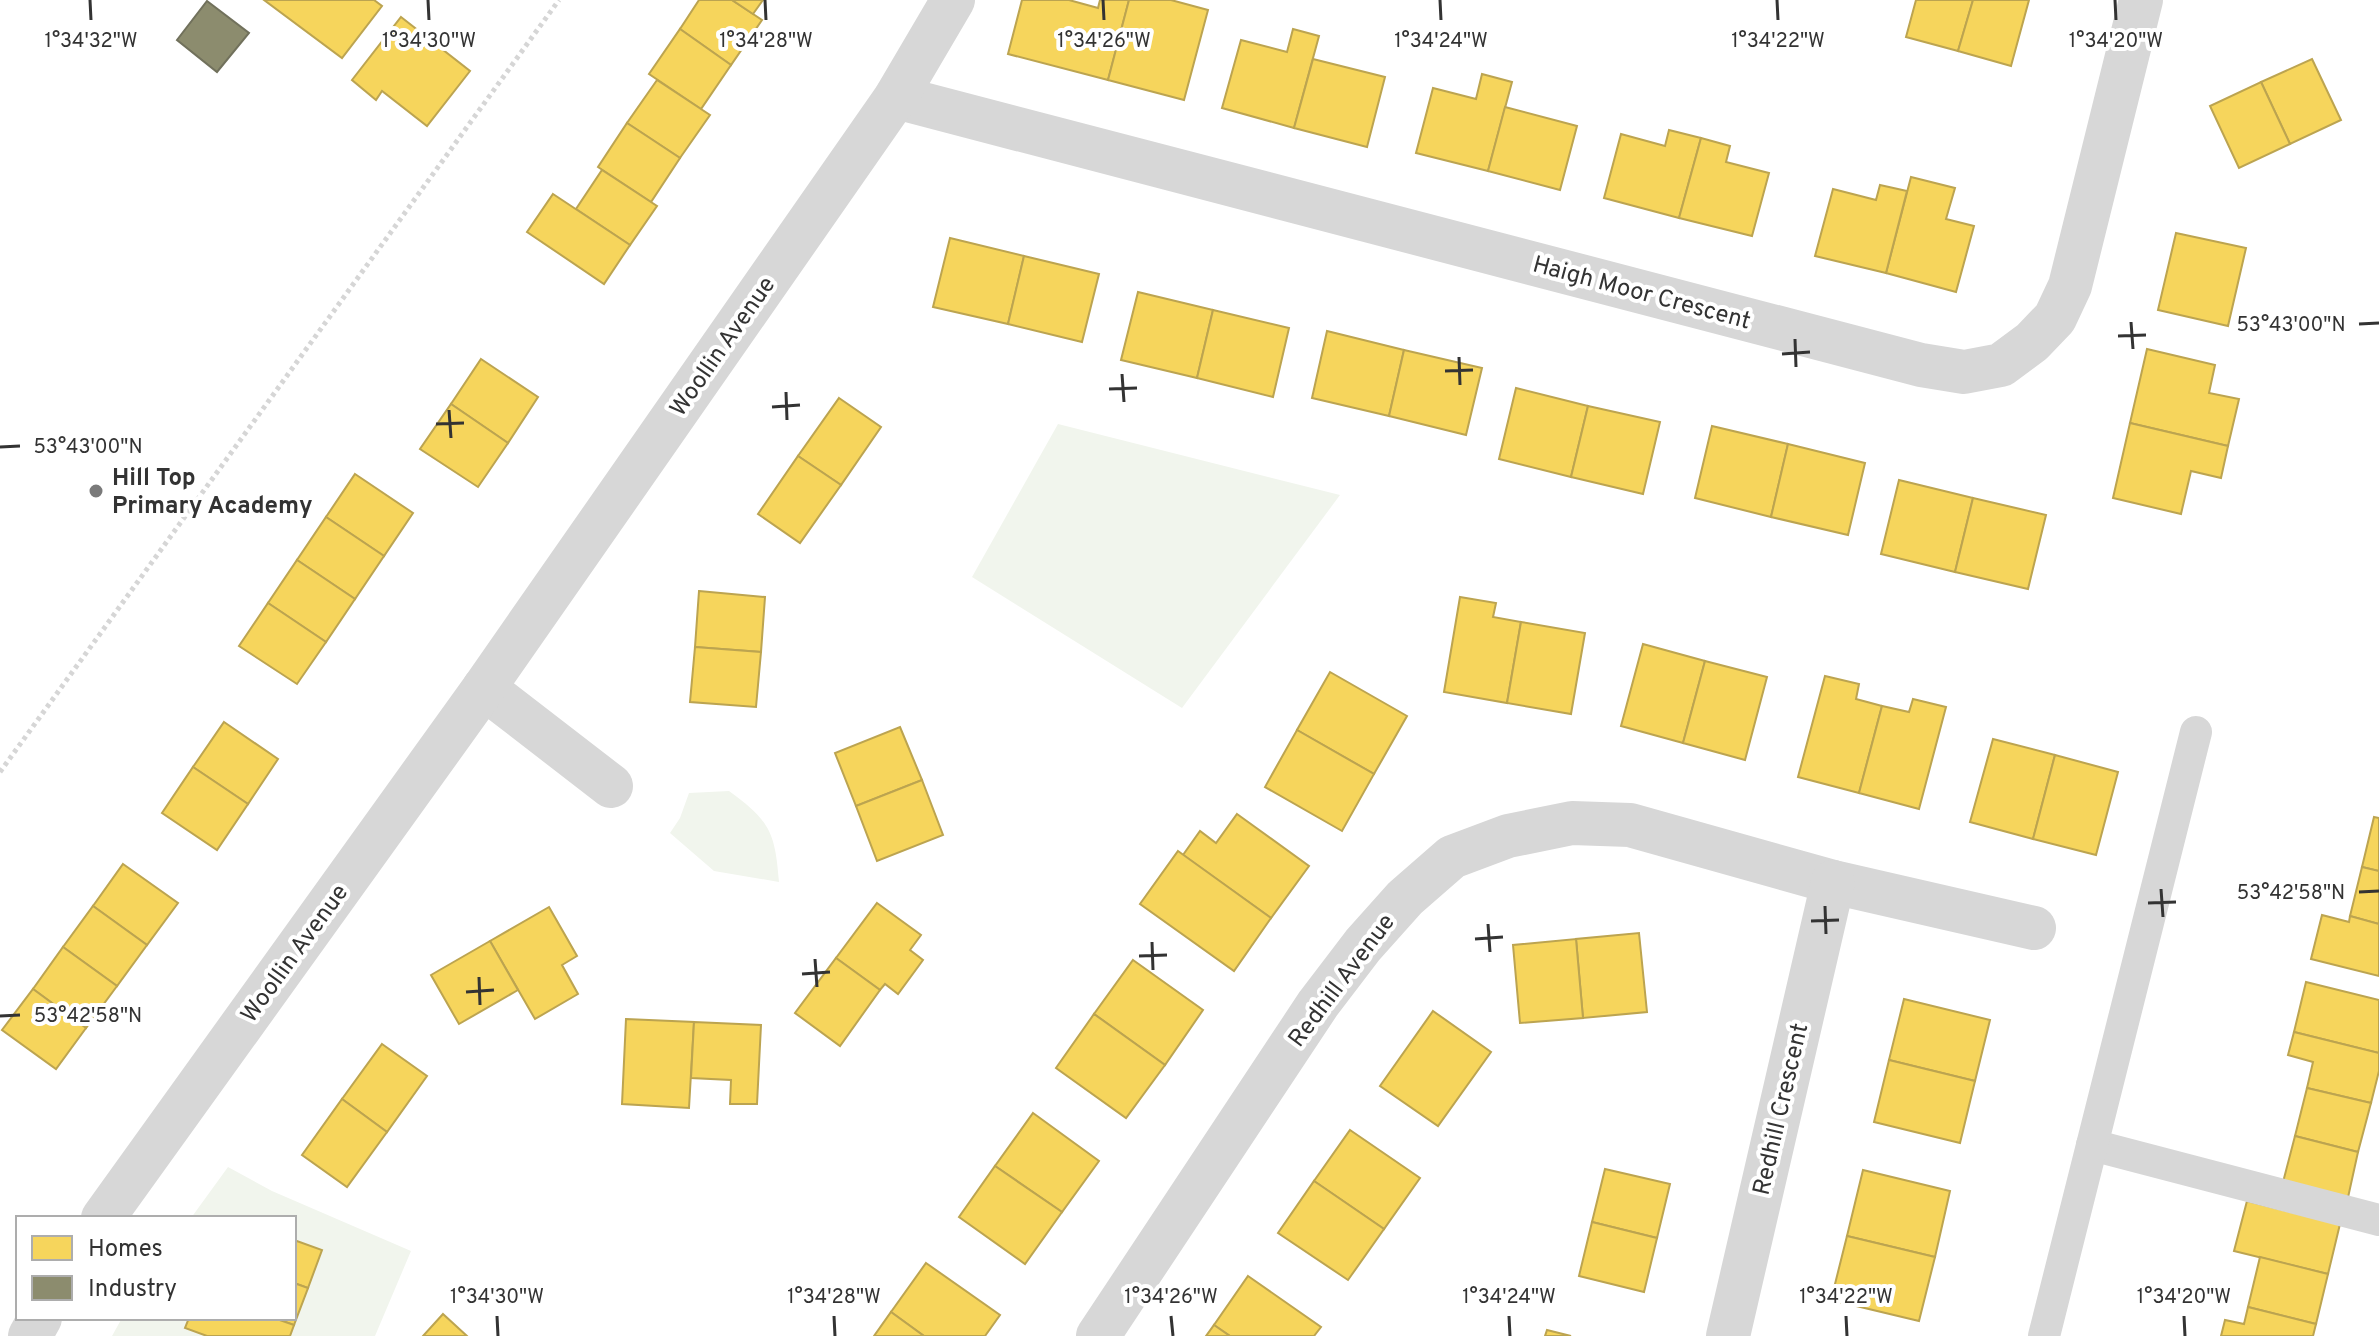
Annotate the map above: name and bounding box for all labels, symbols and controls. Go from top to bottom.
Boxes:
text: 1°34'32"W [44,29,138,55]
text: 1°34'30"W [382,29,476,55]
text: 1°34'28"W [719,29,813,55]
text: 1°34'26"W [1057,29,1151,55]
text: 1°34'24"W [1394,29,1488,55]
text: 1°34'22"W [1731,29,1825,55]
text: 1°34'20"W [2069,29,2163,55]
street label: Haigh Moor Crescent [1529,250,1754,337]
street label: Woollin Avenue [664,271,783,423]
text: 53°43'00"N [2236,313,2346,339]
text: 53°43'00"N [33,435,143,461]
place label: Hill Top Primary Academy [112,464,313,522]
marker: Hill Top Primary Academy [87,482,105,500]
street label: Woollin Avenue [235,879,356,1029]
text: 53°42'58"N [2237,881,2345,907]
street label: Redhill Avenue [1283,909,1403,1054]
text: 53°42'58"N [34,1004,142,1030]
street label: Redhill Crescent [1748,1021,1816,1198]
legend [16,1216,296,1320]
text: Homes [88,1235,163,1265]
text: Industry [88,1275,177,1305]
text: 1°34'30"W [450,1285,544,1311]
text: 1°34'28"W [787,1285,881,1311]
text: 1°34'26"W [1124,1285,1218,1311]
text: 1°34'24"W [1462,1285,1556,1311]
text: 1°34'22"W [1799,1285,1893,1311]
text: 1°34'20"W [2137,1285,2231,1311]

